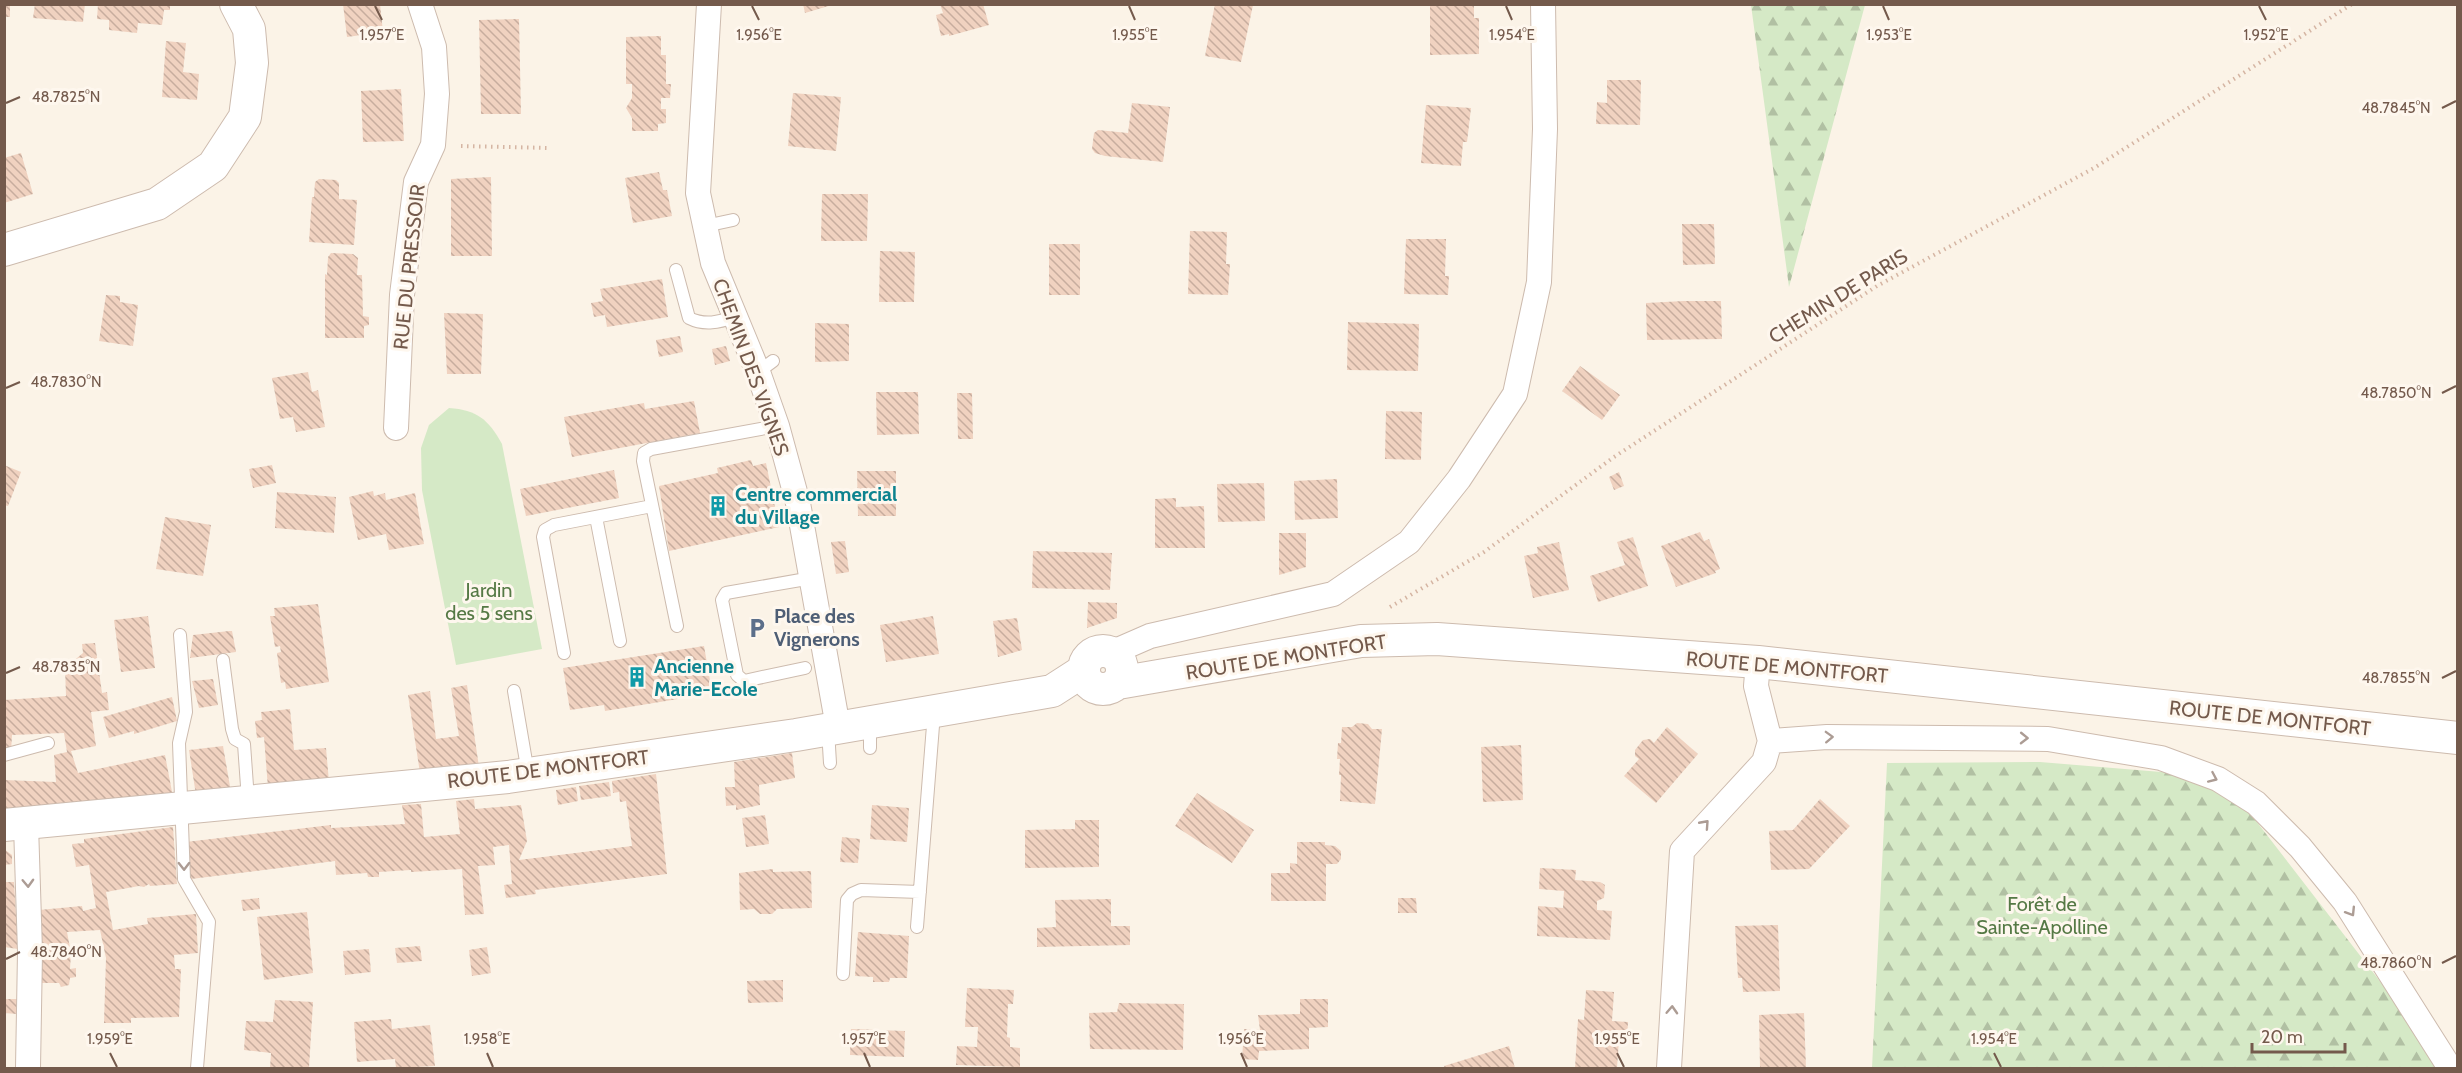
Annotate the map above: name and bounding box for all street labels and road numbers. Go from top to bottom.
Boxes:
street label: RUE DU PRESSOIR [388,183,430,351]
street label: CHEMIN DE PARIS [1764,243,1912,348]
street label: CHEMIN DES VIGNES [708,275,794,459]
street label: ROUTE DE MONTFORT [1184,629,1388,685]
street label: ROUTE DE MONTFORT [1685,646,1889,688]
street label: ROUTE DE MONTFORT [2168,695,2372,741]
street label: ROUTE DE MONTFORT [446,745,650,793]

